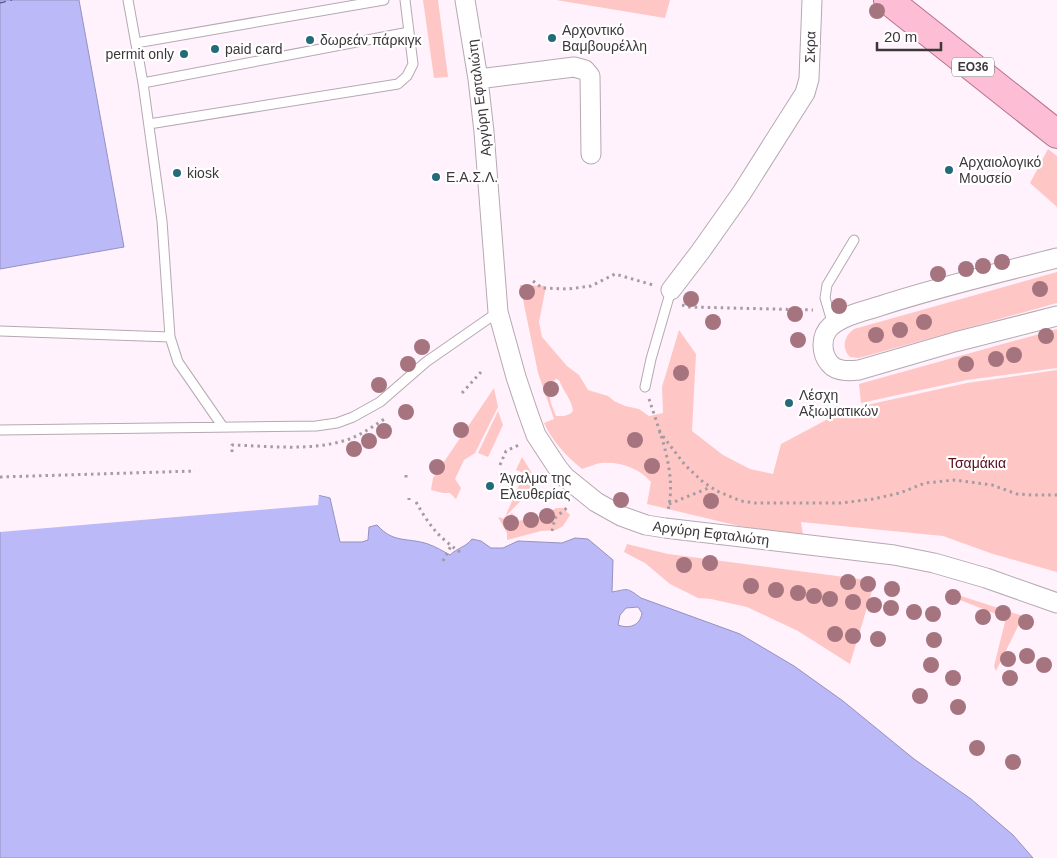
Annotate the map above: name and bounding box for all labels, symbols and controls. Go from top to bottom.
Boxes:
scale bar [877,20,941,52]
place label: Αρχοντικό Βαμβουρέλλη [562,22,647,54]
text: 20 m [884,28,917,45]
street label: Σκρα [802,31,818,63]
place label: δωρεάν πάρκιγκ [320,32,423,48]
marker: Αρχοντικό Βαμβουρέλλη [546,32,558,44]
marker: δωρεάν πάρκιγκ [304,34,316,46]
street label: Αργύρη Εφταλιώτη [464,39,494,157]
place label: paid card [225,41,283,57]
marker: paid card [209,43,221,55]
place label: permit only [106,46,174,62]
marker: permit only [178,48,190,60]
road number: ΕΟ36 [952,58,994,76]
place label: Αρχαιολογικό Μουσείο [959,154,1042,186]
marker: Αρχαιολογικό Μουσείο [943,164,955,176]
place label: kiosk [187,165,220,181]
marker: kiosk [171,167,183,179]
place label: Ε.Α.Σ.Λ. [446,169,498,185]
marker: Ε.Α.Σ.Λ. [430,171,442,183]
place label: Λέσχη Αξιωματικών [799,387,878,419]
marker: Λέσχη Αξιωματικών [783,397,795,409]
park label: Τσαμάκια [948,455,1006,471]
place label: Άγαλμα της Ελευθερίας [500,470,572,502]
marker: Άγαλμα της Ελευθερίας [484,480,496,492]
street label: Αργύρη Εφταλιώτη [652,518,770,548]

